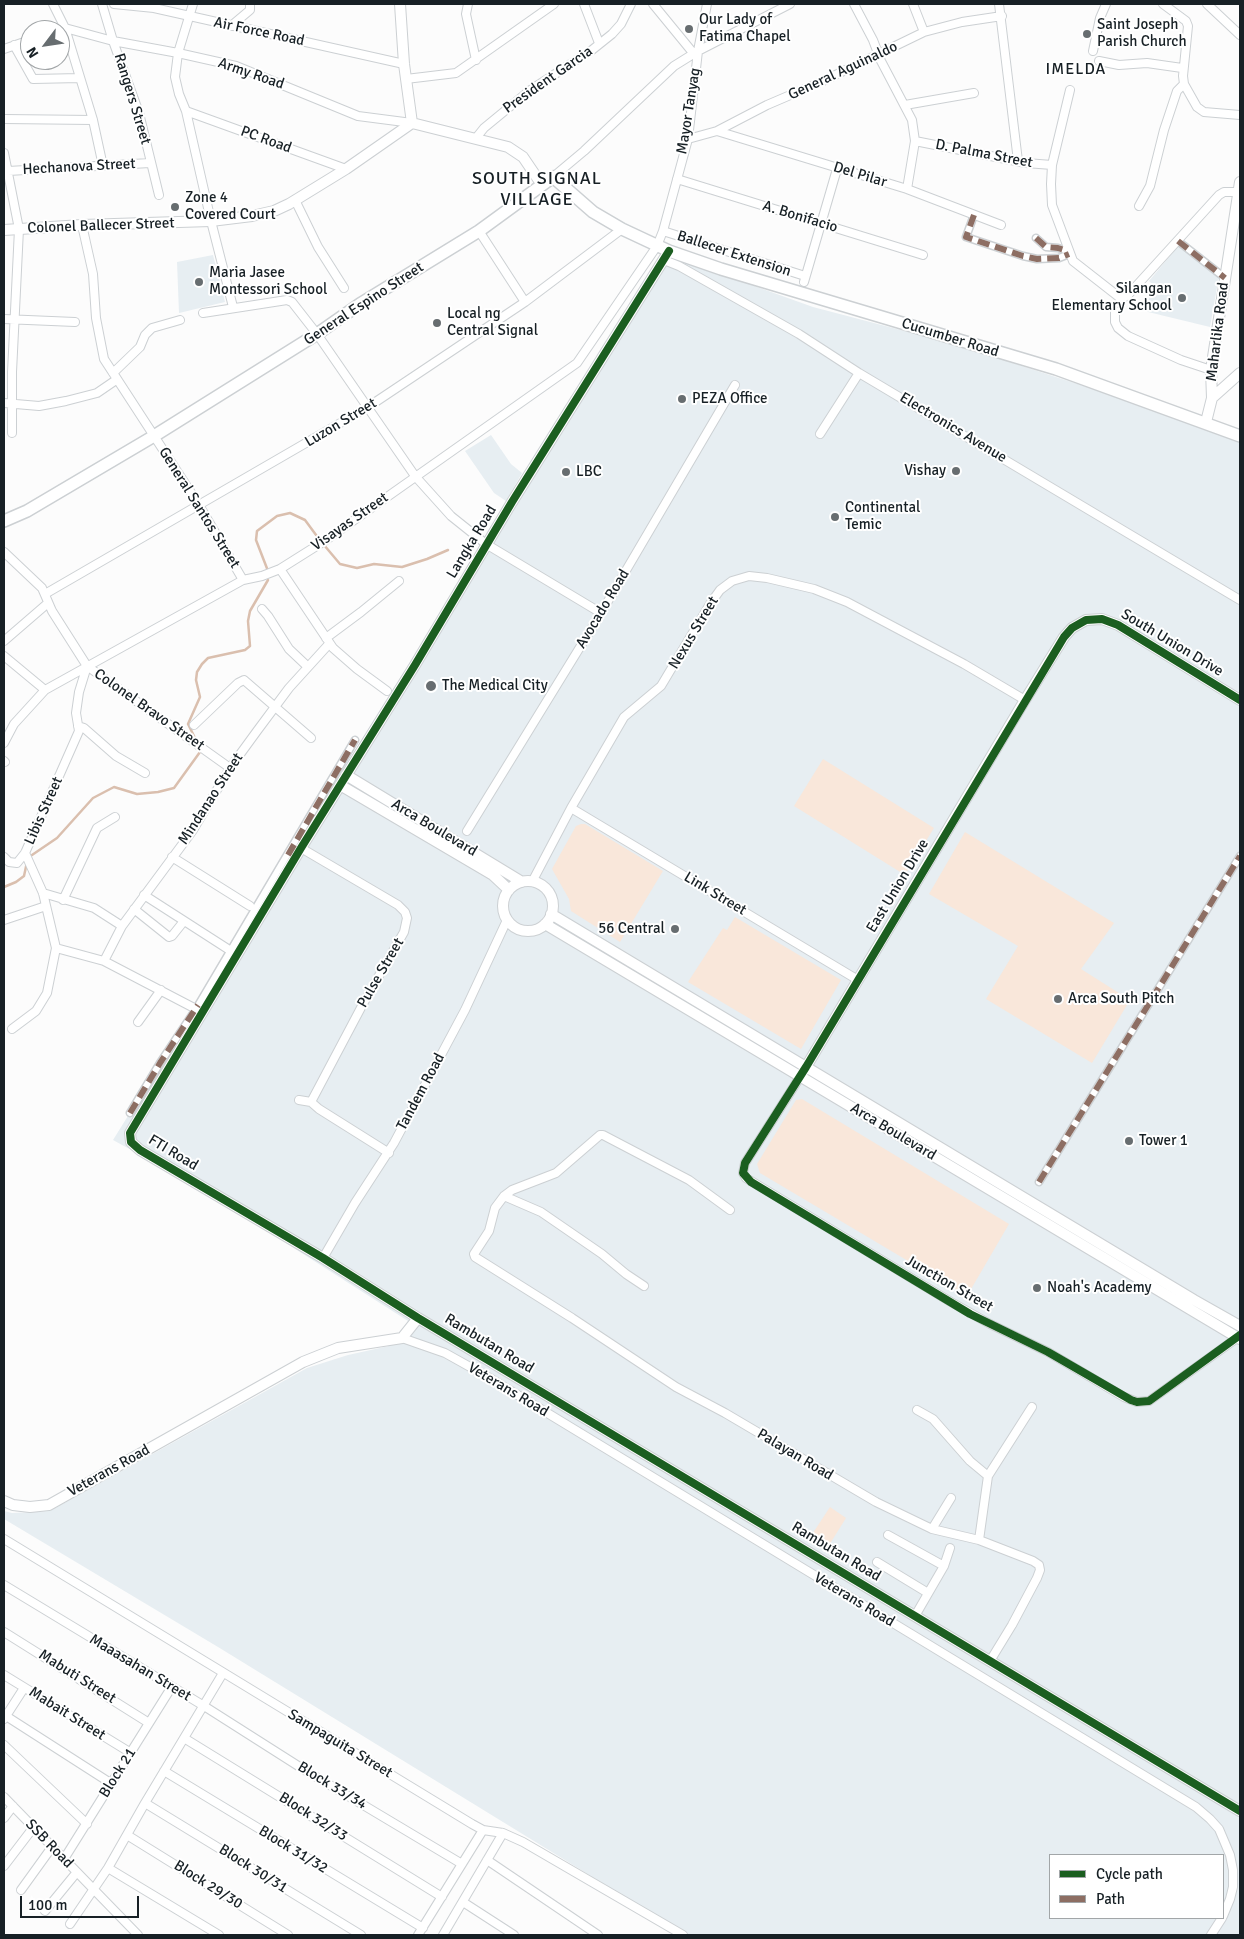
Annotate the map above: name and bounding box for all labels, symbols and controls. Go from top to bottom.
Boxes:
place label: Our Lady of Fatima Chapel [699,11,791,46]
street label: Air Force Road [212,14,306,50]
place label: Saint Joseph Parish Church [1097,16,1187,51]
north arrow [20,20,70,70]
marker: Our Lady of Fatima Chapel [683,23,695,35]
marker: Saint Joseph Parish Church [1081,28,1093,40]
street label: General Aguinaldo [785,38,901,104]
street label: President Garcia [500,42,596,118]
text: N [23,44,42,61]
street label: Rangers Street [110,51,154,147]
street label: Army Road [216,54,286,94]
district label: IMELDA [1045,60,1107,80]
street label: Mayor Tanyag [673,67,705,155]
street label: PC Road [238,122,294,158]
street label: D. Palma Street [934,136,1034,172]
street label: Hechanova Street [22,155,136,179]
street label: Del Pilar [831,158,889,192]
district label: SOUTH SIGNAL VILLAGE [470,168,604,210]
place label: Zone 4 Covered Court [185,189,276,224]
street label: A. Bonifacio [760,197,840,237]
marker: Zone 4 Covered Court [169,201,181,213]
street label: Colonel Ballecer Street [27,214,175,238]
street label: Ballecer Extension [675,227,793,281]
street label: General Espino Street [301,259,427,349]
place label: Maria Jasee Montessori School [209,264,327,299]
marker: Maria Jasee Montessori School [193,276,205,288]
place label: Silangan Elementary School [1051,280,1172,315]
street label: Maharlika Road [1203,281,1233,383]
marker: Silangan Elementary School [1176,292,1188,304]
place label: Local ng Central Signal [447,305,538,340]
street label: Cucumber Road [899,315,1001,361]
marker: Local ng Central Signal [431,317,443,329]
street label: Electronics Avenue [896,389,1010,467]
place label: PEZA Office [692,390,768,408]
marker: PEZA Office [676,393,688,405]
street label: Luzon Street [302,395,380,451]
street label: General Santos Street [154,444,244,572]
place label: Vishay [904,462,946,480]
place label: LBC [576,463,602,481]
marker: Vishay [950,465,962,477]
marker: LBC [560,466,572,478]
street label: Visayas Street [308,489,392,555]
place label: Continental Temic [845,499,920,534]
street label: Langka Road [443,502,501,582]
marker: Continental Temic [829,511,841,523]
street label: Avocado Road [572,566,634,652]
street label: Nexus Street [665,593,723,673]
street label: South Union Drive [1118,605,1226,681]
street label: Colonel Bravo Street [90,665,208,755]
place label: The Medical City [442,677,548,695]
marker: The Medical City [424,679,438,693]
street label: Mindanao Street [175,750,247,848]
street label: Libis Street [21,774,67,848]
street label: Arca Boulevard [388,795,480,861]
street label: East Union Drive [863,836,933,936]
street label: Link Street [680,868,750,920]
place label: 56 Central [598,920,665,938]
marker: 56 Central [669,923,681,935]
street label: Pulse Street [354,935,408,1011]
place label: Arca South Pitch [1068,990,1174,1008]
marker: Arca South Pitch [1052,993,1064,1005]
street label: Tandem Road [393,1050,449,1134]
street label: Arca Boulevard [847,1099,939,1165]
street label: FTI Road [145,1131,201,1175]
place label: Tower 1 [1139,1132,1188,1150]
marker: Tower 1 [1123,1135,1135,1147]
street label: Junction Street [902,1252,996,1316]
place label: Noah's Academy [1047,1279,1152,1297]
marker: Noah's Academy [1031,1282,1043,1294]
street label: Rambutan Road [441,1310,537,1378]
street label: Veterans Road [464,1359,552,1421]
street label: Palayan Road [754,1425,836,1485]
street label: Veterans Road [65,1441,153,1501]
street label: Rambutan Road [788,1518,884,1586]
street label: Veterans Road [810,1569,898,1631]
street label: Maaasahan Street [86,1631,194,1705]
street label: Mabuti Street [35,1646,119,1708]
street label: Mabait Street [25,1683,109,1745]
street label: Sampaguita Street [284,1706,396,1782]
street label: Block 21 [96,1745,140,1801]
street label: Block 33/34 [294,1758,370,1814]
street label: Block 32/33 [275,1789,351,1845]
street label: SSB Road [21,1816,77,1872]
street label: Block 31/32 [255,1822,331,1878]
street label: Block 30/31 [215,1841,291,1897]
legend [1049,1854,1224,1919]
street label: Block 29/30 [170,1857,246,1913]
text: Cycle path [1096,1865,1163,1883]
scale bar [22,1886,141,1918]
text: Path [1096,1890,1125,1908]
text: 100 m [28,1896,68,1914]

